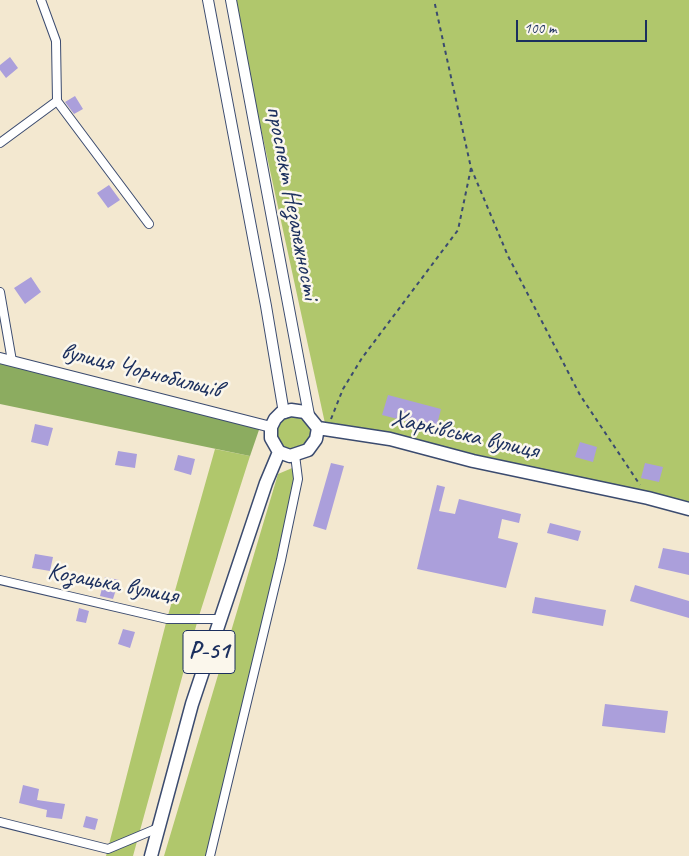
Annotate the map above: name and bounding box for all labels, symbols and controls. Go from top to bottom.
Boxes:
scale bar [519,10,650,42]
text: 100 m [524,19,556,38]
street label: проспект Незалежності [258,104,326,302]
street label: вулиця Чорнобильців [58,337,224,405]
street label: Харківська вулиця [388,403,542,467]
street label: Козацька вулиця [45,557,181,611]
road number: Р-51 [183,630,235,674]

